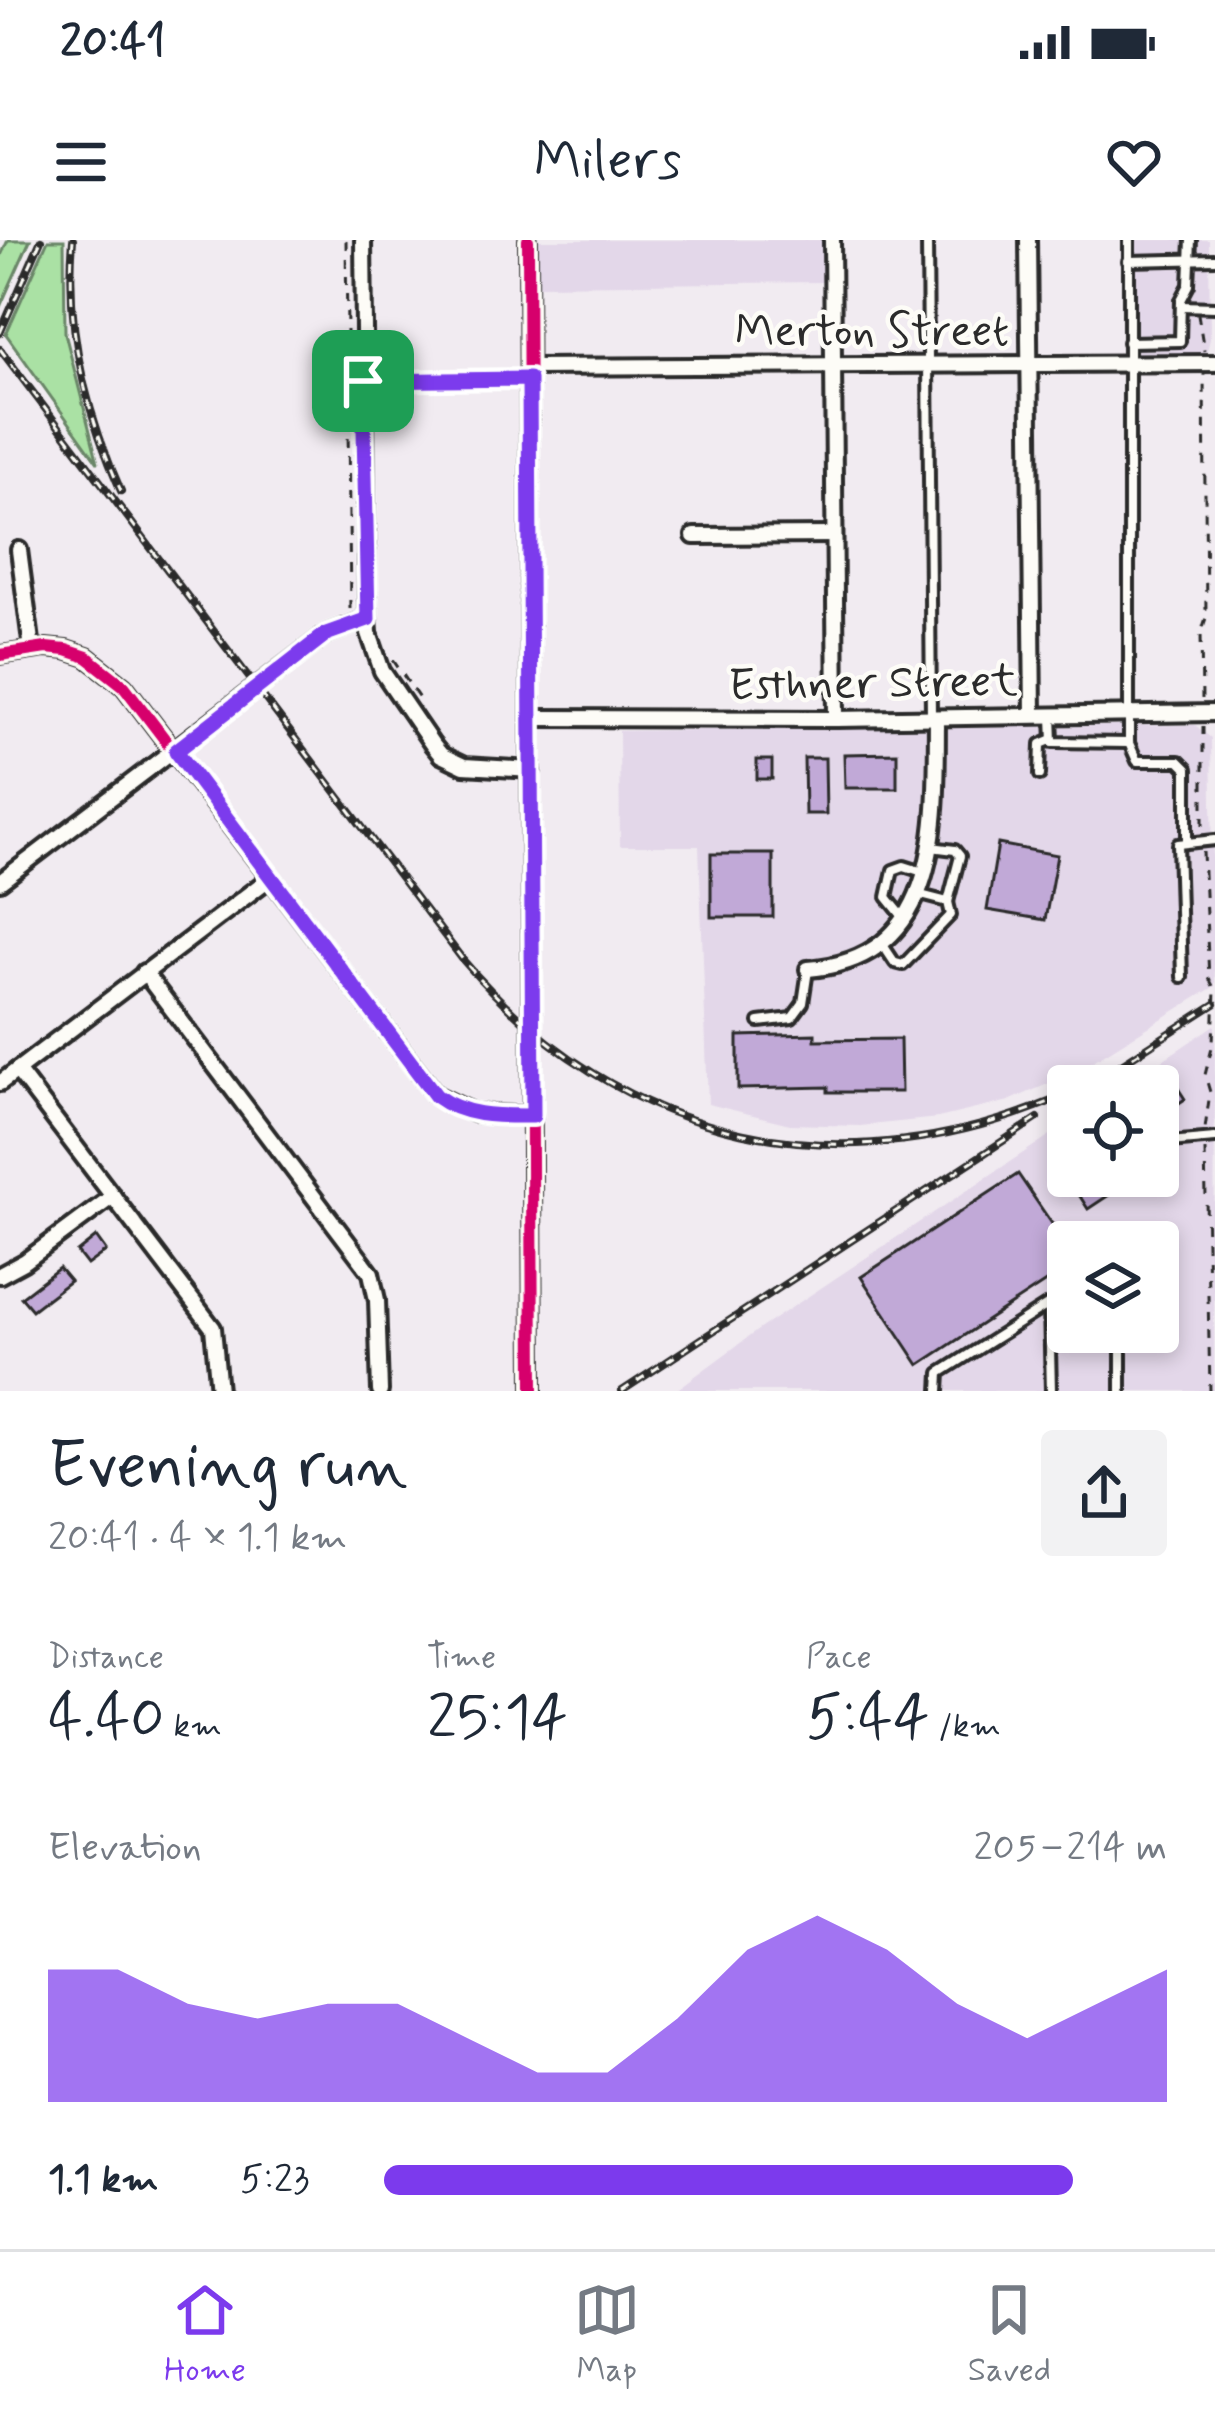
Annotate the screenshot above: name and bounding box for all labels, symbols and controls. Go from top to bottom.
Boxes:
text: 20:41 [60,13,165,72]
text: Milers [534,127,681,198]
icon: menu [48,129,114,195]
icon: heart [1101,129,1167,195]
street label: Merton Street [735,303,1009,362]
pin [312,330,414,432]
icon: arrive [330,348,396,414]
street label: Esthner Street [728,652,1018,717]
map controls [1047,1065,1179,1353]
button: locate [1047,1065,1179,1197]
button: layers [1047,1221,1179,1353]
text: Evening run [48,1425,408,1511]
button: share [1041,1430,1167,1556]
text: 20:41 · 4 × 1.1 km [48,1513,347,1564]
text: Distance [48,1636,164,1680]
text: Time [427,1636,496,1680]
text: Pace [806,1636,872,1680]
text: 4.40 [48,1680,165,1759]
text: 25:14 [427,1680,568,1759]
text: 5:44 [806,1680,929,1759]
text: km [165,1705,222,1749]
text: /km [929,1705,1001,1749]
text: Elevation [48,1823,202,1874]
text: 205–214 m [973,1823,1167,1874]
text: 1.1 km [48,2155,158,2206]
text: 5:23 [240,2155,309,2206]
tab: Home [164,2277,246,2393]
tab: Map [574,2277,640,2393]
tab: Saved [968,2277,1051,2393]

